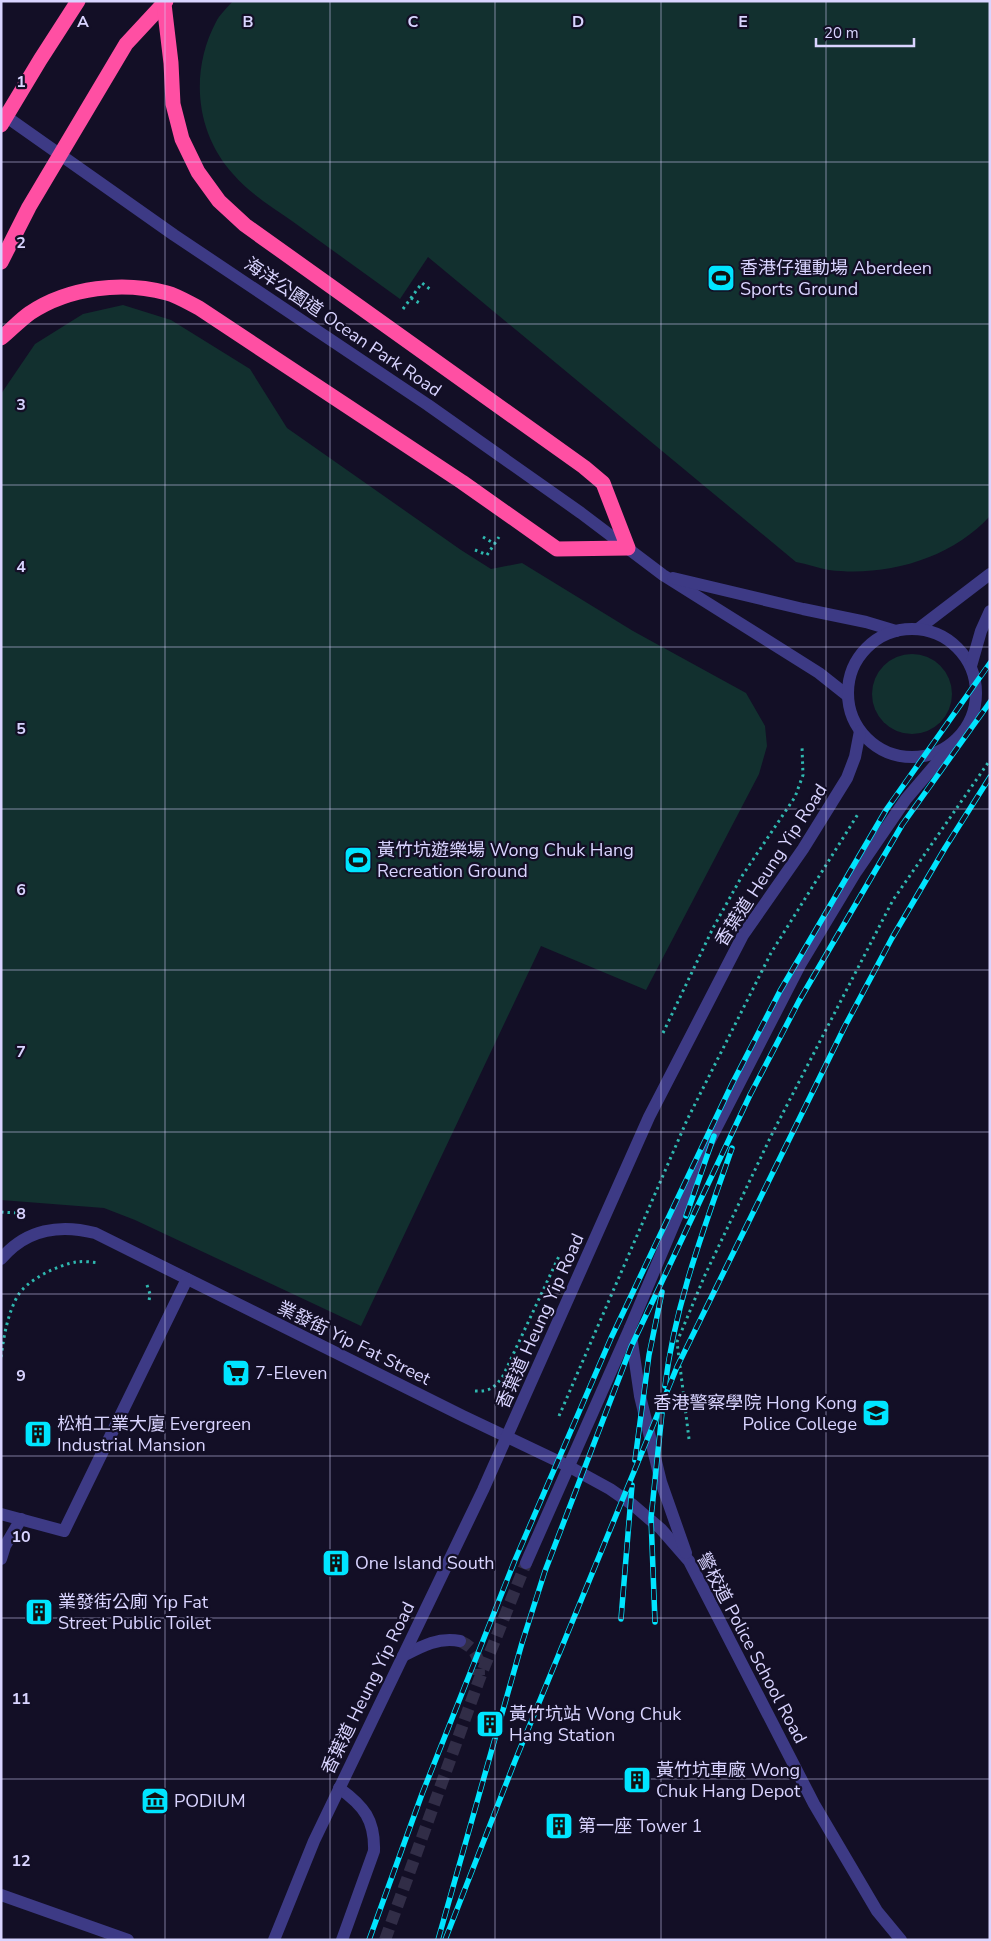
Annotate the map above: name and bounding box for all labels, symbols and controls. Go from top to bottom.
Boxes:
text: A [77,11,89,33]
text: B [242,11,254,33]
text: C [408,11,419,33]
text: D [572,11,584,33]
text: E [738,11,748,33]
scale bar [816,15,914,47]
text: 20 m [824,23,859,43]
text: 1 [16,71,26,93]
text: 2 [16,232,26,254]
street label: 海洋公園道 Ocean Park Road [240,252,446,402]
place label: 香港仔運動場 Aberdeen Sports Ground [740,256,932,301]
sports icon: 香港仔運動場 Aberdeen Sports Ground [706,263,736,293]
text: 3 [16,394,26,416]
text: 4 [16,556,26,578]
text: 5 [16,718,26,740]
street label: 香葉道 Heung Yip Road [709,779,833,951]
place label: 黃竹坑遊樂場 Wong Chuk Hang Recreation Ground [377,838,634,883]
sports icon: 黃竹坑遊樂場 Wong Chuk Hang Recreation Ground [343,845,373,875]
text: 6 [16,879,26,901]
text: 7 [16,1041,26,1063]
text: 8 [16,1203,26,1225]
street label: 香葉道 Heung Yip Road [491,1230,589,1412]
street label: 業發街 Yip Fat Street [273,1295,435,1391]
supermarket icon: 7-Eleven [221,1358,251,1388]
place label: 7-Eleven [255,1361,328,1385]
text: 9 [16,1365,26,1387]
place label: 香港警察學院 Hong Kong Police College [653,1391,857,1436]
school or university icon: 香港警察學院 Hong Kong Police College [861,1398,891,1428]
place label: 松柏工業大廈 Evergreen Industrial Mansion [57,1412,251,1457]
building icon: 松柏工業大廈 Evergreen Industrial Mansion [23,1419,53,1449]
text: 10 [11,1526,31,1548]
building icon: One Island South [321,1548,351,1578]
street label: 警校道 Police School Road [691,1548,813,1748]
place label: One Island South [355,1551,494,1575]
place label: 業發街公廁 Yip Fat Street Public Toilet [58,1590,212,1635]
building icon: 業發街公廁 Yip Fat Street Public Toilet [24,1597,54,1627]
street label: 香葉道 Heung Yip Road [316,1598,420,1778]
text: 11 [11,1688,31,1710]
place label: 黃竹坑站 Wong Chuk Hang Station [509,1702,682,1747]
building icon: 黃竹坑站 Wong Chuk Hang Station [475,1709,505,1739]
place label: 黃竹坑車廠 Wong Chuk Hang Depot [656,1758,801,1803]
building icon: 黃竹坑車廠 Wong Chuk Hang Depot [622,1765,652,1795]
museum icon: PODIUM [140,1786,170,1816]
place label: PODIUM [174,1789,246,1813]
building icon: 第一座 Tower 1 [544,1811,574,1841]
place label: 第一座 Tower 1 [578,1814,702,1838]
text: 12 [11,1850,31,1872]

